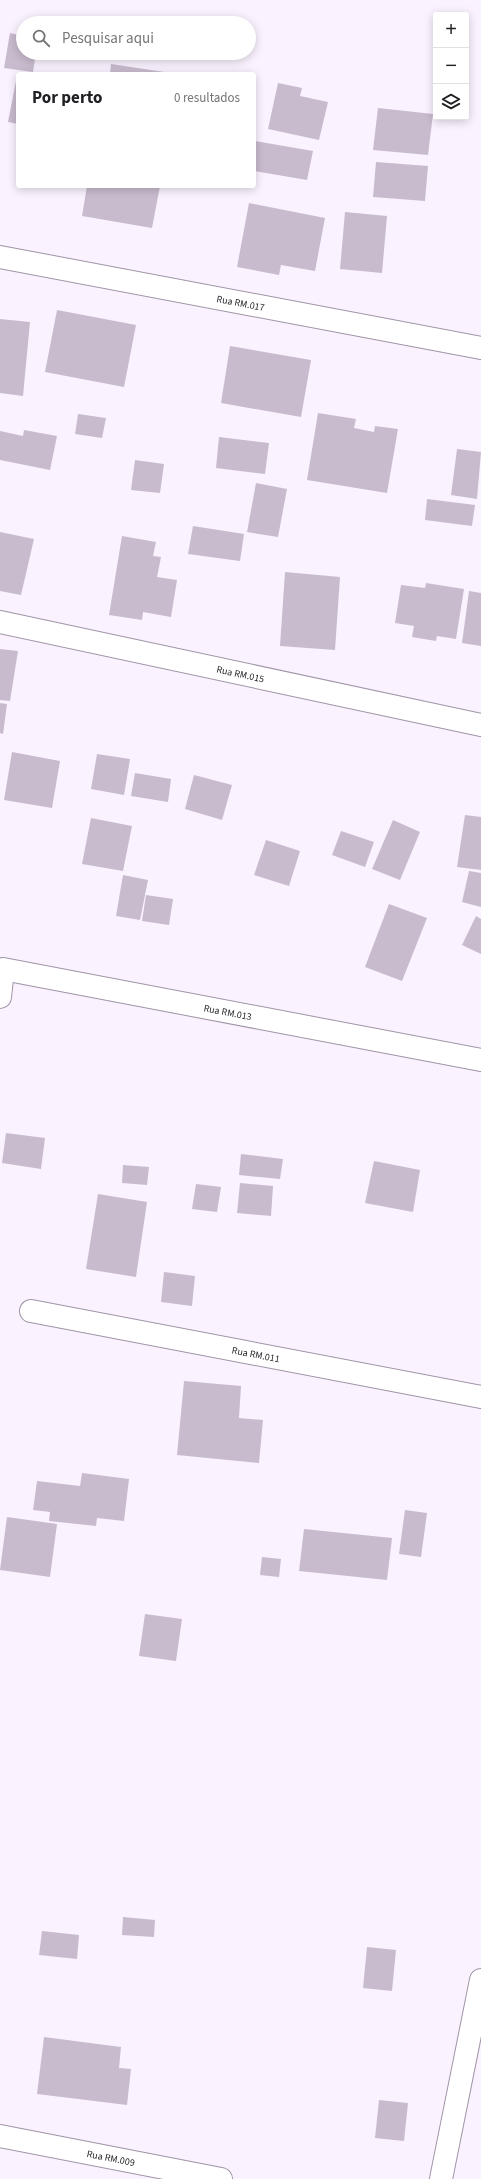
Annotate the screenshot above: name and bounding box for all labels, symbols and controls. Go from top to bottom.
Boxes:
map controls [433,12,469,120]
button: + [433,12,469,48]
search box [16,16,256,60]
icon: search [30,27,52,49]
text: Pesquisar aqui [62,28,154,49]
button: − [433,48,469,84]
button: layers [433,84,469,120]
text: Por perto [32,86,102,110]
text: 0 resultados [174,89,240,107]
street label: Rua RM.017 [215,292,266,315]
street label: Rua RM.015 [215,663,266,686]
street label: Rua RM.013 [202,1001,253,1024]
street label: Rua RM.011 [231,1344,281,1366]
street label: Rua RM.009 [86,2147,136,2170]

